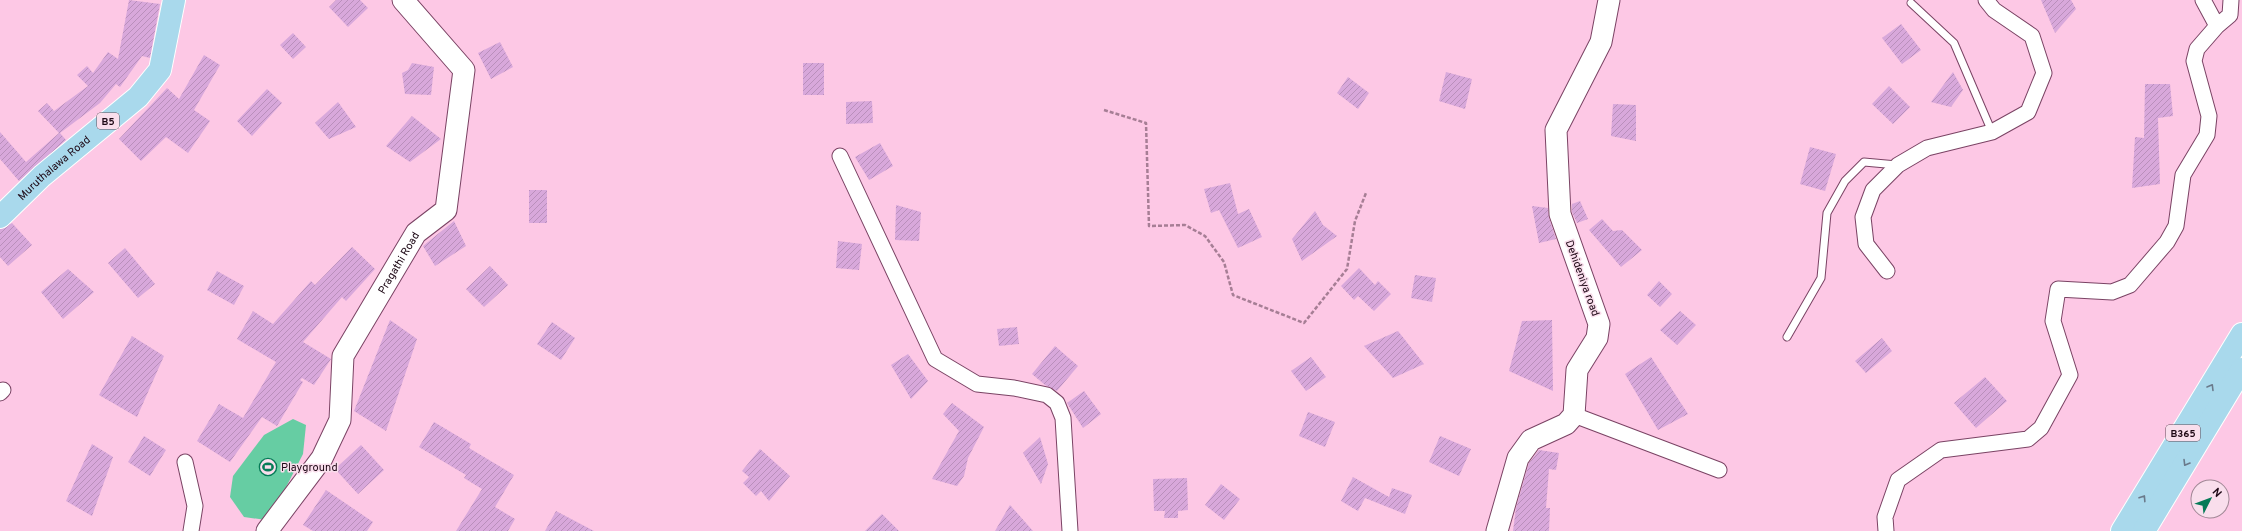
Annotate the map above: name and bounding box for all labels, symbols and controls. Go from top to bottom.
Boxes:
road number: B5 [97,113,119,129]
street label: Muruthalawa Road [15,133,94,204]
street label: Pragathi Road [375,230,423,297]
street label: Dehideniya road [1562,238,1602,318]
one-way arrow [2206,384,2213,391]
road number: B365 [2166,425,2200,441]
sports icon: Playground [258,457,278,477]
one-way arrow [2184,459,2191,466]
place label: Playground [281,461,338,475]
north arrow [2190,479,2230,519]
text: N [2209,485,2225,501]
one-way arrow [2138,495,2146,502]

